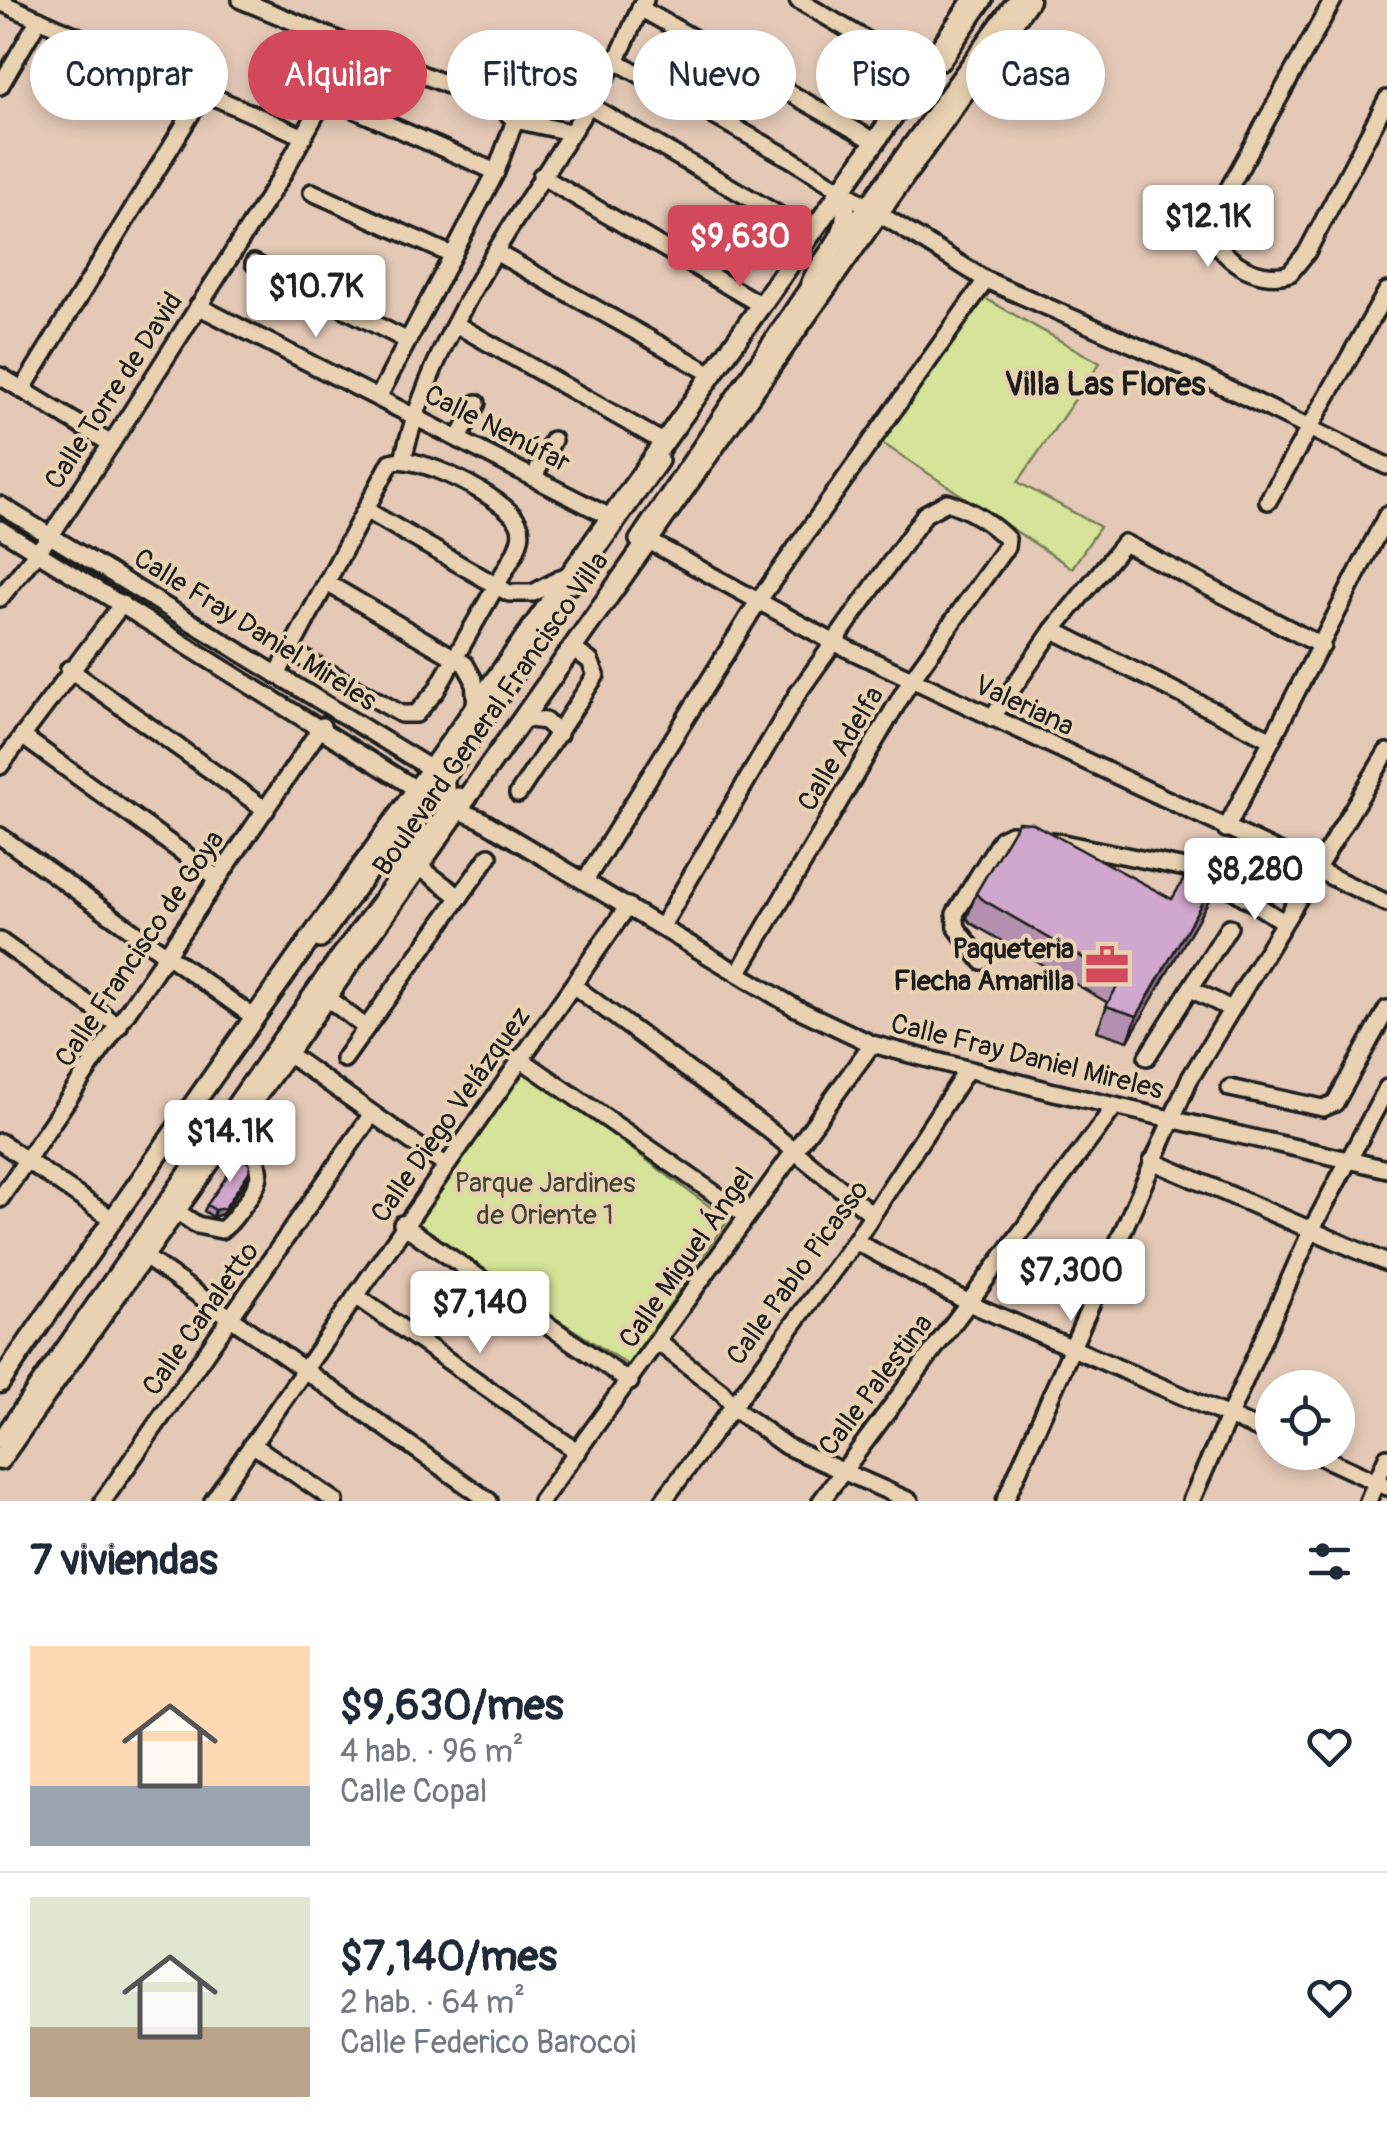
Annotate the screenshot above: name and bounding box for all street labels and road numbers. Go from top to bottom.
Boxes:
street label: Calle Torre de David [37,286,191,496]
street label: Calle Nenúfar [418,377,576,481]
street label: Calle Fray Daniel Mireles [127,541,383,719]
street label: Boulevard General Francisco Villa [366,545,616,883]
street label: Valeriana [968,668,1080,744]
street label: Calle Adelfa [790,680,892,818]
street label: Calle Francisco de Goya [48,824,232,1074]
street label: Calle Diego Velázquez [363,1000,539,1230]
street label: Calle Fray Daniel Mireles [887,1006,1167,1108]
street label: Calle Miguel Ángel [612,1161,762,1355]
street label: Calle Pablo Picasso [719,1174,877,1372]
street label: Calle Canaletto [135,1235,267,1403]
street label: Calle Palestina [811,1307,941,1463]

